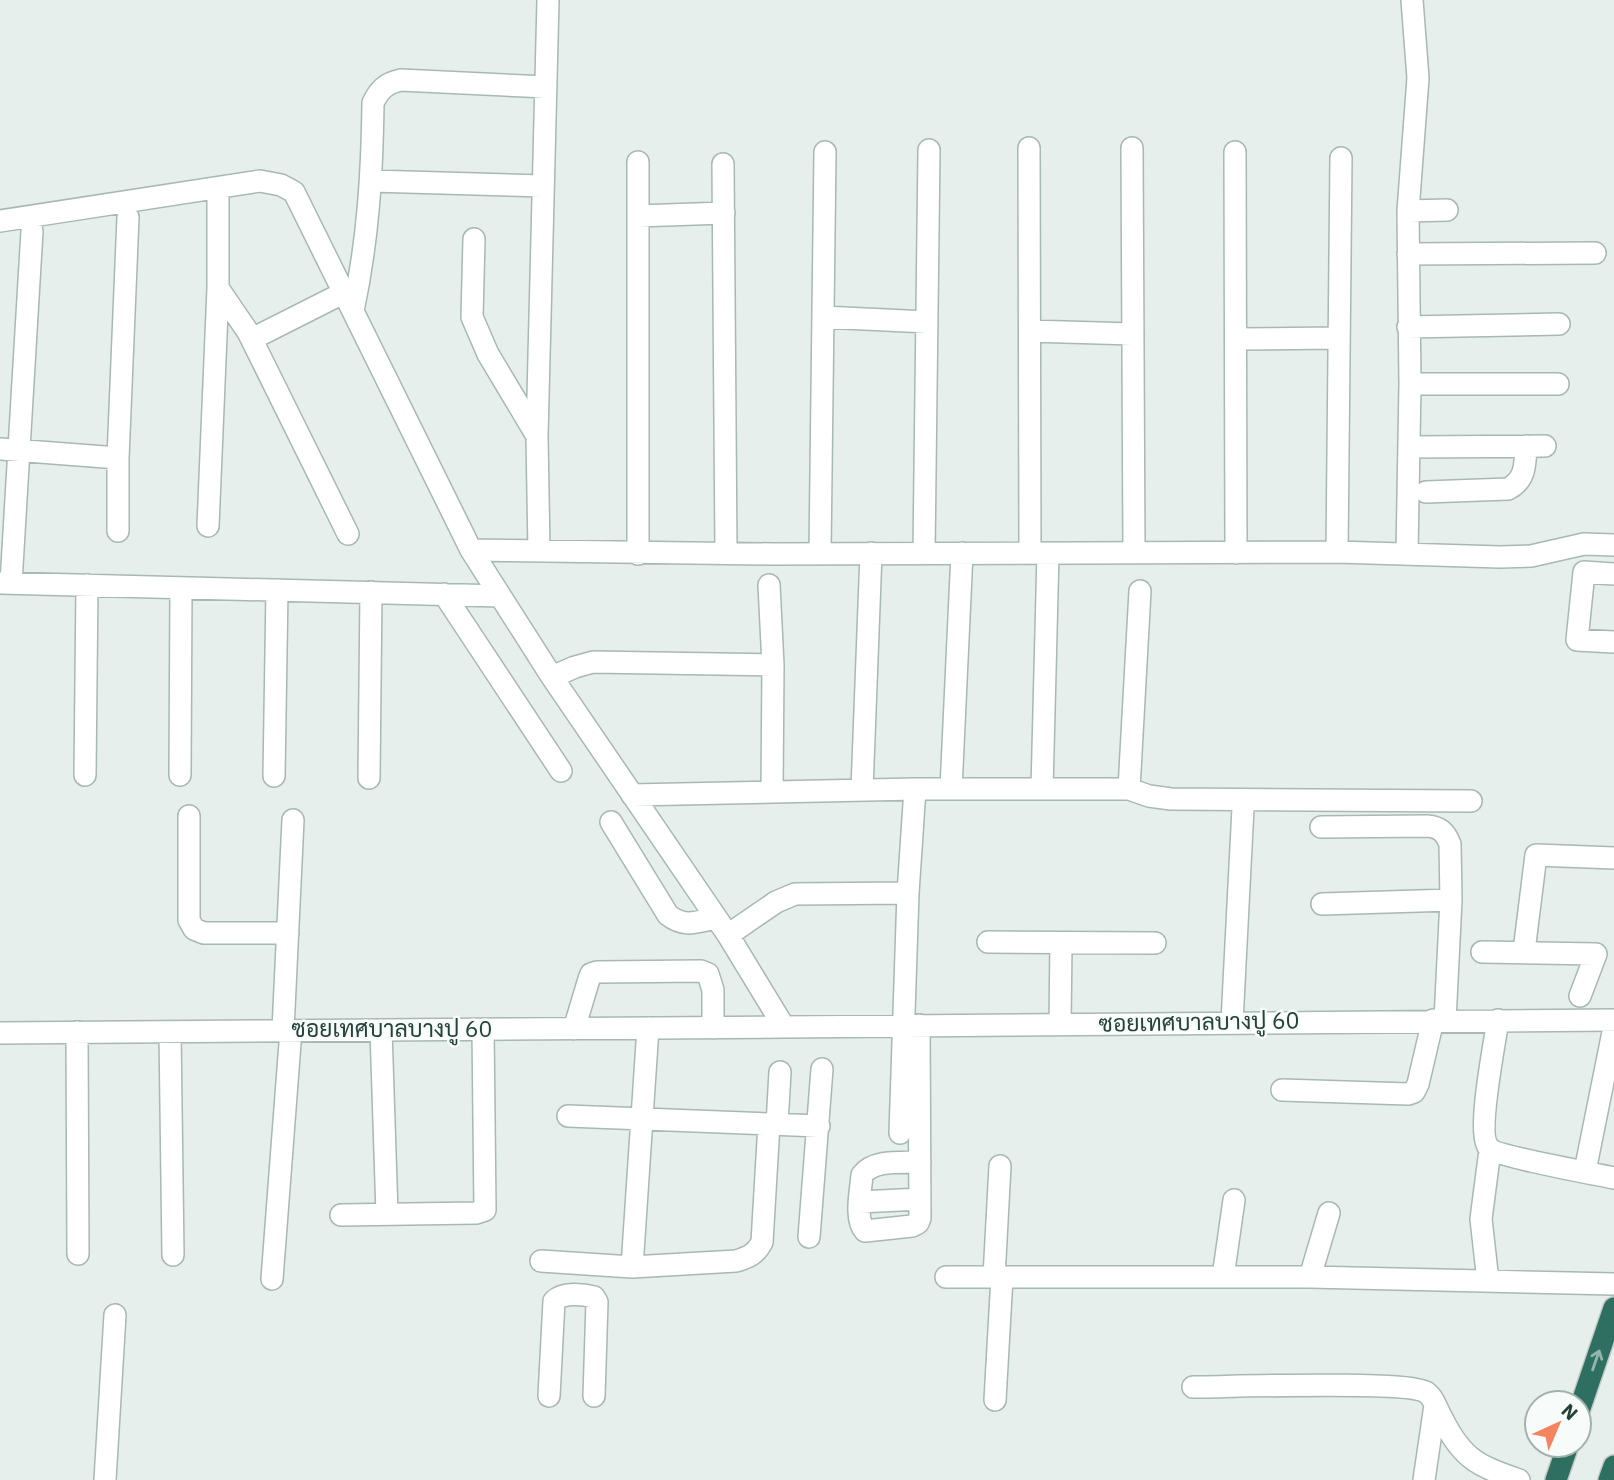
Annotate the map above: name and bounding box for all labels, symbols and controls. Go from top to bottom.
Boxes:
street label: ซอยเทศบาลบางปู 60 [1098,1004,1300,1041]
street label: ซอยเทศบาลบางปู 60 [292,1013,492,1046]
one-way arrow [1591,1349,1604,1371]
north arrow [1523,1389,1593,1459]
text: N [1557,1398,1583,1425]

